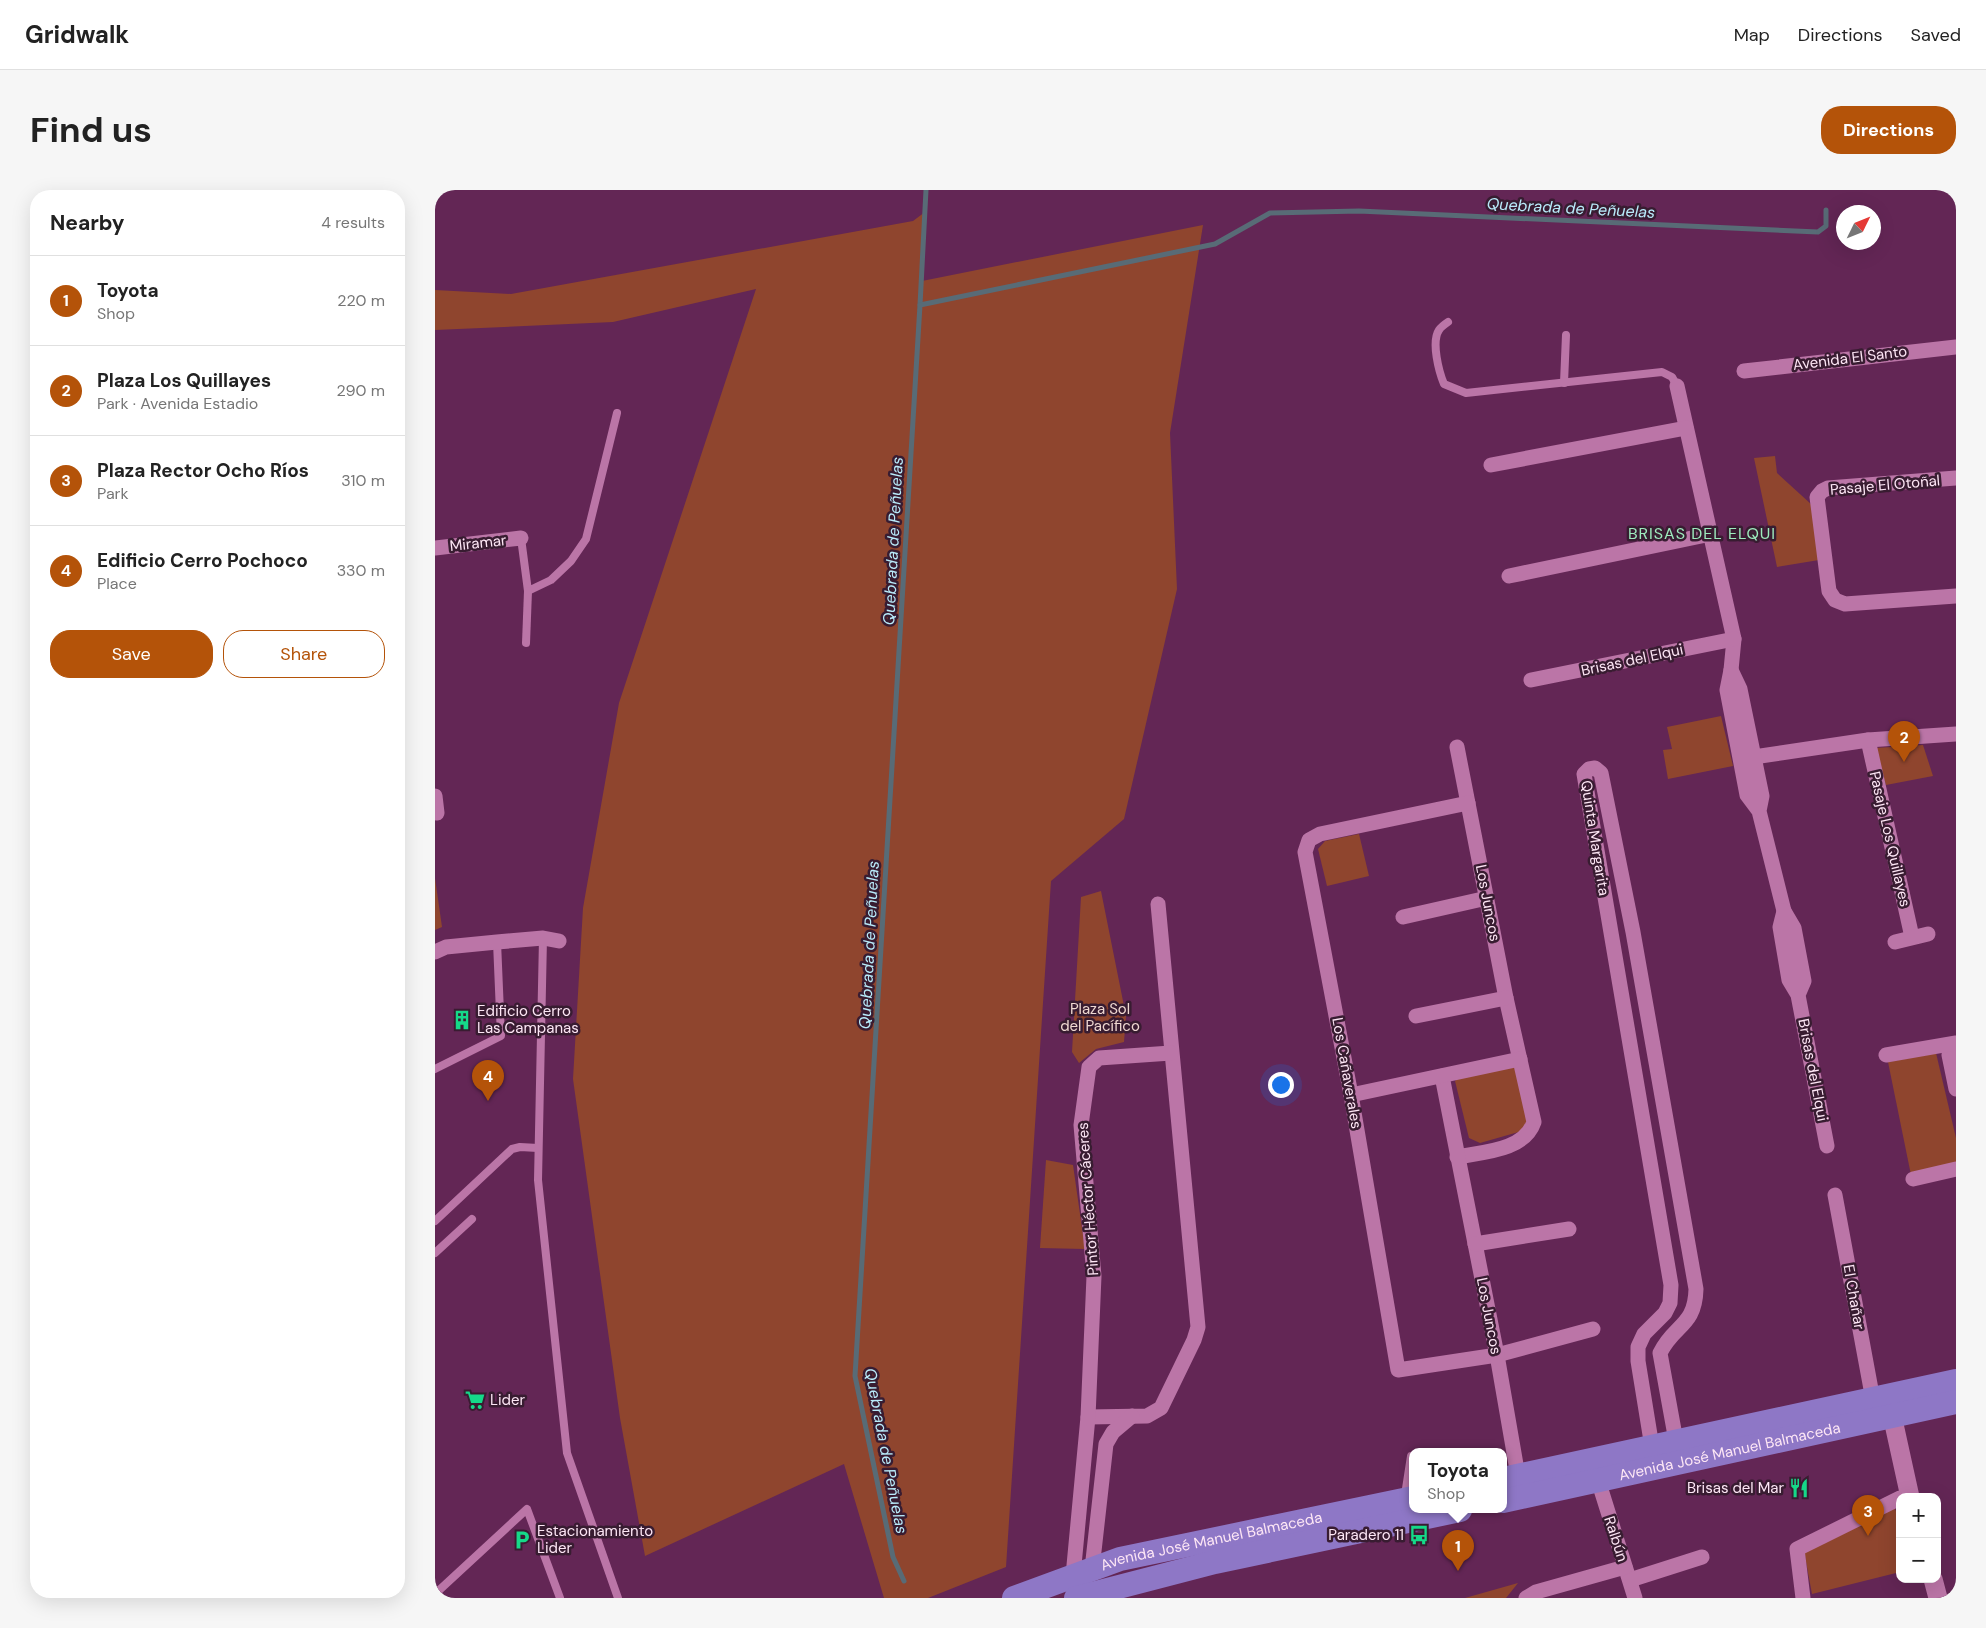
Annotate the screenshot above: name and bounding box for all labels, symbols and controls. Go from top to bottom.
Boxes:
text: Gridwalk [25,19,129,50]
text: Map [1734,23,1770,47]
text: Directions [1798,23,1883,47]
text: Saved [1911,23,1961,47]
button: Directions [1821,106,1956,154]
text: Find us [30,107,152,153]
water label: Quebrada de Peñuelas [1486,193,1656,223]
north arrow [1836,205,1881,250]
text: Nearby [50,209,124,237]
text: 4 results [321,212,385,233]
text: Toyota [97,278,159,303]
text: 1 [63,290,69,311]
text: 220 m [337,290,385,311]
text: Shop [97,303,135,324]
street label: Avenida El Santo [1792,341,1908,375]
text: Plaza Los Quillayes [97,368,271,393]
text: 2 [61,380,71,401]
text: 290 m [336,380,385,401]
text: Park · Avenida Estadio [97,393,258,414]
water label: Quebrada de Peñuelas [878,456,908,626]
text: Plaza Rector Ocho Ríos [97,458,309,483]
text: 3 [61,470,71,491]
text: 310 m [341,470,385,491]
street label: Pasaje El Otoñal [1829,470,1941,500]
text: Park [97,483,129,504]
district label: BRISAS DEL ELQUI [1628,523,1776,544]
street label: Miramar [449,530,508,556]
text: Edificio Cerro Pochoco [97,548,308,573]
text: 4 [61,560,71,581]
text: 330 m [337,560,385,581]
text: Place [97,573,137,594]
button: Save [50,630,213,678]
button: Share [223,630,385,678]
street label: Brisas del Elqui [1579,639,1685,681]
pin: 2 [1888,721,1920,762]
street label: Pasaje Los Quillayes [1865,769,1915,909]
street label: Quinta Margarita [1576,779,1614,897]
water label: Quebrada de Peñuelas [854,860,884,1030]
street label: Los Juncos [1471,863,1505,943]
park label: Plaza Sol del Pacífico [1060,999,1140,1036]
place label: Edificio Cerro Las Campanas [477,1001,579,1038]
building icon: Edificio Cerro Las Campanas [451,1009,473,1031]
street label: Los Cañaverales [1327,1016,1367,1130]
street label: Brisas del Elqui [1793,1017,1833,1123]
pin: 4 [472,1060,504,1101]
your location [1268,1072,1294,1098]
street label: Pintor Héctor Cáceres [1073,1122,1103,1276]
street label: El Chañar [1838,1263,1870,1332]
street label: Los Juncos [1472,1276,1506,1356]
water label: Quebrada de Peñuelas [860,1366,912,1536]
supermarket icon: Lider [464,1389,486,1411]
place label: Lider [490,1390,525,1410]
street label: Avenida José Manuel Balmaceda [1617,1418,1842,1485]
popup [1409,1448,1507,1513]
text: Toyota [1427,1458,1489,1483]
restaurant icon: Brisas del Mar [1788,1477,1810,1499]
place label: Brisas del Mar [1687,1478,1784,1498]
text: Shop [1427,1483,1465,1504]
map controls [1896,1493,1941,1583]
button: + [1896,1493,1941,1538]
pin: 3 [1852,1495,1884,1536]
street label: Avenida José Manuel Balmaceda [1098,1507,1324,1575]
street label: Ralbún [1599,1514,1633,1564]
place label: Estacionamiento Lider [537,1521,653,1558]
bus stop icon: Paradero 11 [1408,1524,1430,1546]
place label: Paradero 11 [1328,1525,1404,1545]
parking icon: Estacionamiento Lider [511,1529,533,1551]
pin: 1 [1442,1530,1474,1571]
button: − [1896,1538,1941,1583]

